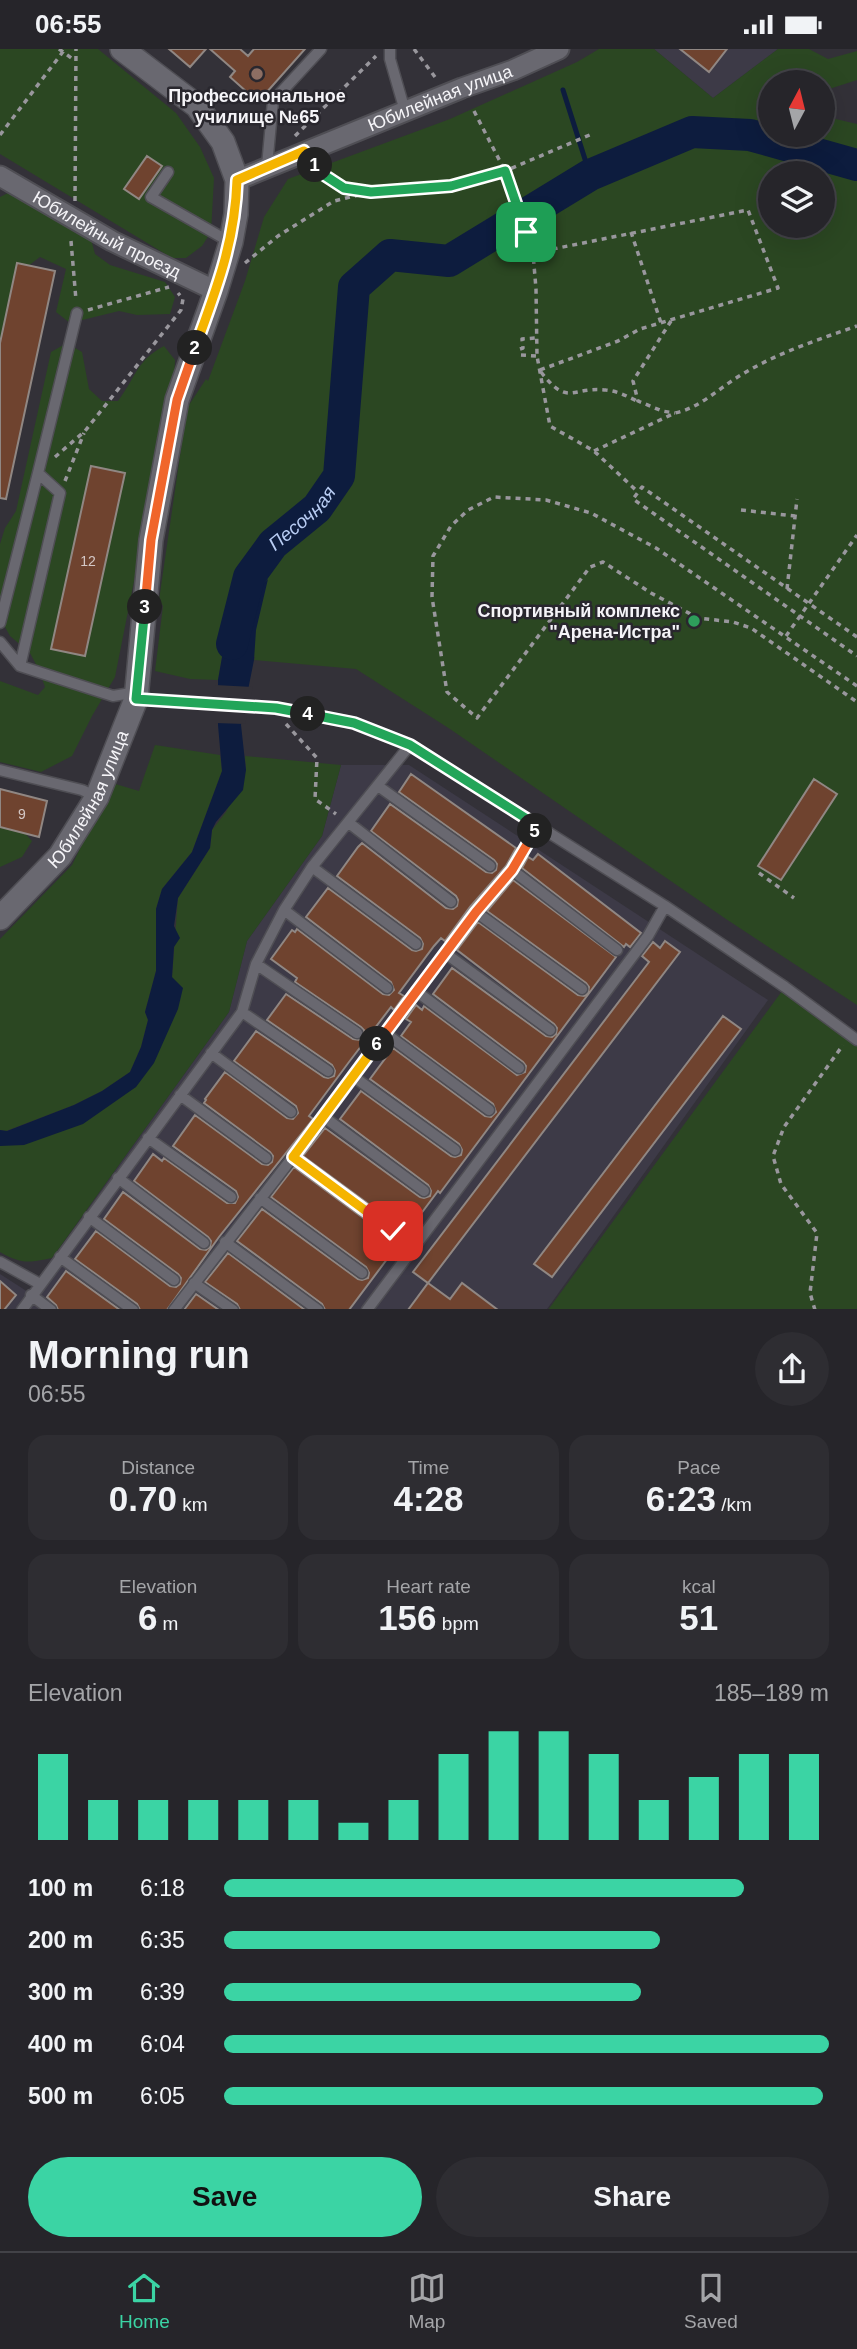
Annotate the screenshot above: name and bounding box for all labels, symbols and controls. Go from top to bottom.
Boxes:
text: 06:55 [35,9,102,39]
street label: Юбилейная улица [365,61,516,135]
marker: Профессиональное училище №65 [249,66,265,82]
north arrow [758,70,835,147]
map controls [758,70,835,238]
place label: Профессиональное училище №65 [168,86,346,127]
pin: 1 [298,148,332,183]
text: 1 [309,154,320,175]
button: layers [758,161,835,238]
street label: Юбилейный проезд [29,187,184,283]
pin [496,202,556,262]
icon: arrive [507,213,545,251]
pin: 2 [178,331,212,365]
text: 2 [189,337,200,358]
water label: Песочная [264,482,339,554]
house number: 12 [80,553,96,569]
pin: 3 [128,589,162,625]
text: 3 [139,596,150,617]
place label: Спортивный комплекс "Арена-Истра" [477,601,680,642]
marker: Спортивный комплекс "Арена-Истра" [686,613,702,629]
pin: 4 [290,697,326,731]
text: 4 [302,703,313,724]
street label: Юбилейная улица [44,727,133,872]
house number: 9 [18,806,26,822]
pin: 5 [518,813,552,849]
text: 5 [529,820,540,841]
pin: 6 [360,1027,394,1061]
text: 6 [371,1033,382,1054]
pin [363,1201,423,1261]
icon: check [374,1212,412,1250]
button: share [755,1332,829,1406]
text: Morning run [28,1334,250,1376]
text: 06:55 [28,1381,86,1407]
text: Distance [121,1457,195,1478]
text: Time [408,1457,449,1478]
text: Pace [677,1457,720,1478]
text: 0.70 [109,1479,177,1518]
text: 4:28 [393,1479,464,1518]
text: 6:23 [646,1479,716,1518]
text: km [177,1494,208,1515]
text: /km [716,1494,752,1515]
text: Elevation [119,1576,197,1597]
text: Heart rate [386,1576,471,1597]
text: kcal [682,1576,716,1597]
text: 6 [138,1598,157,1637]
text: 156 [378,1598,437,1637]
text: 51 [679,1598,718,1637]
text: m [157,1613,178,1634]
text: bpm [437,1613,479,1634]
text: Elevation [28,1680,123,1706]
text: 185–189 m [714,1680,829,1706]
text: 100 m [28,1875,93,1901]
text: 6:18 [140,1875,185,1901]
text: 200 m [28,1927,93,1953]
text: 6:35 [140,1927,185,1953]
text: 300 m [28,1979,93,2005]
text: 6:39 [140,1979,185,2005]
text: 400 m [28,2031,93,2057]
text: 6:04 [140,2031,185,2057]
text: 500 m [28,2083,93,2109]
text: 6:05 [140,2083,185,2109]
button: Save [28,2157,422,2237]
button: Share [436,2157,829,2237]
tab: Home [119,2269,170,2333]
tab: Map [408,2269,446,2333]
tab: Saved [684,2269,738,2333]

